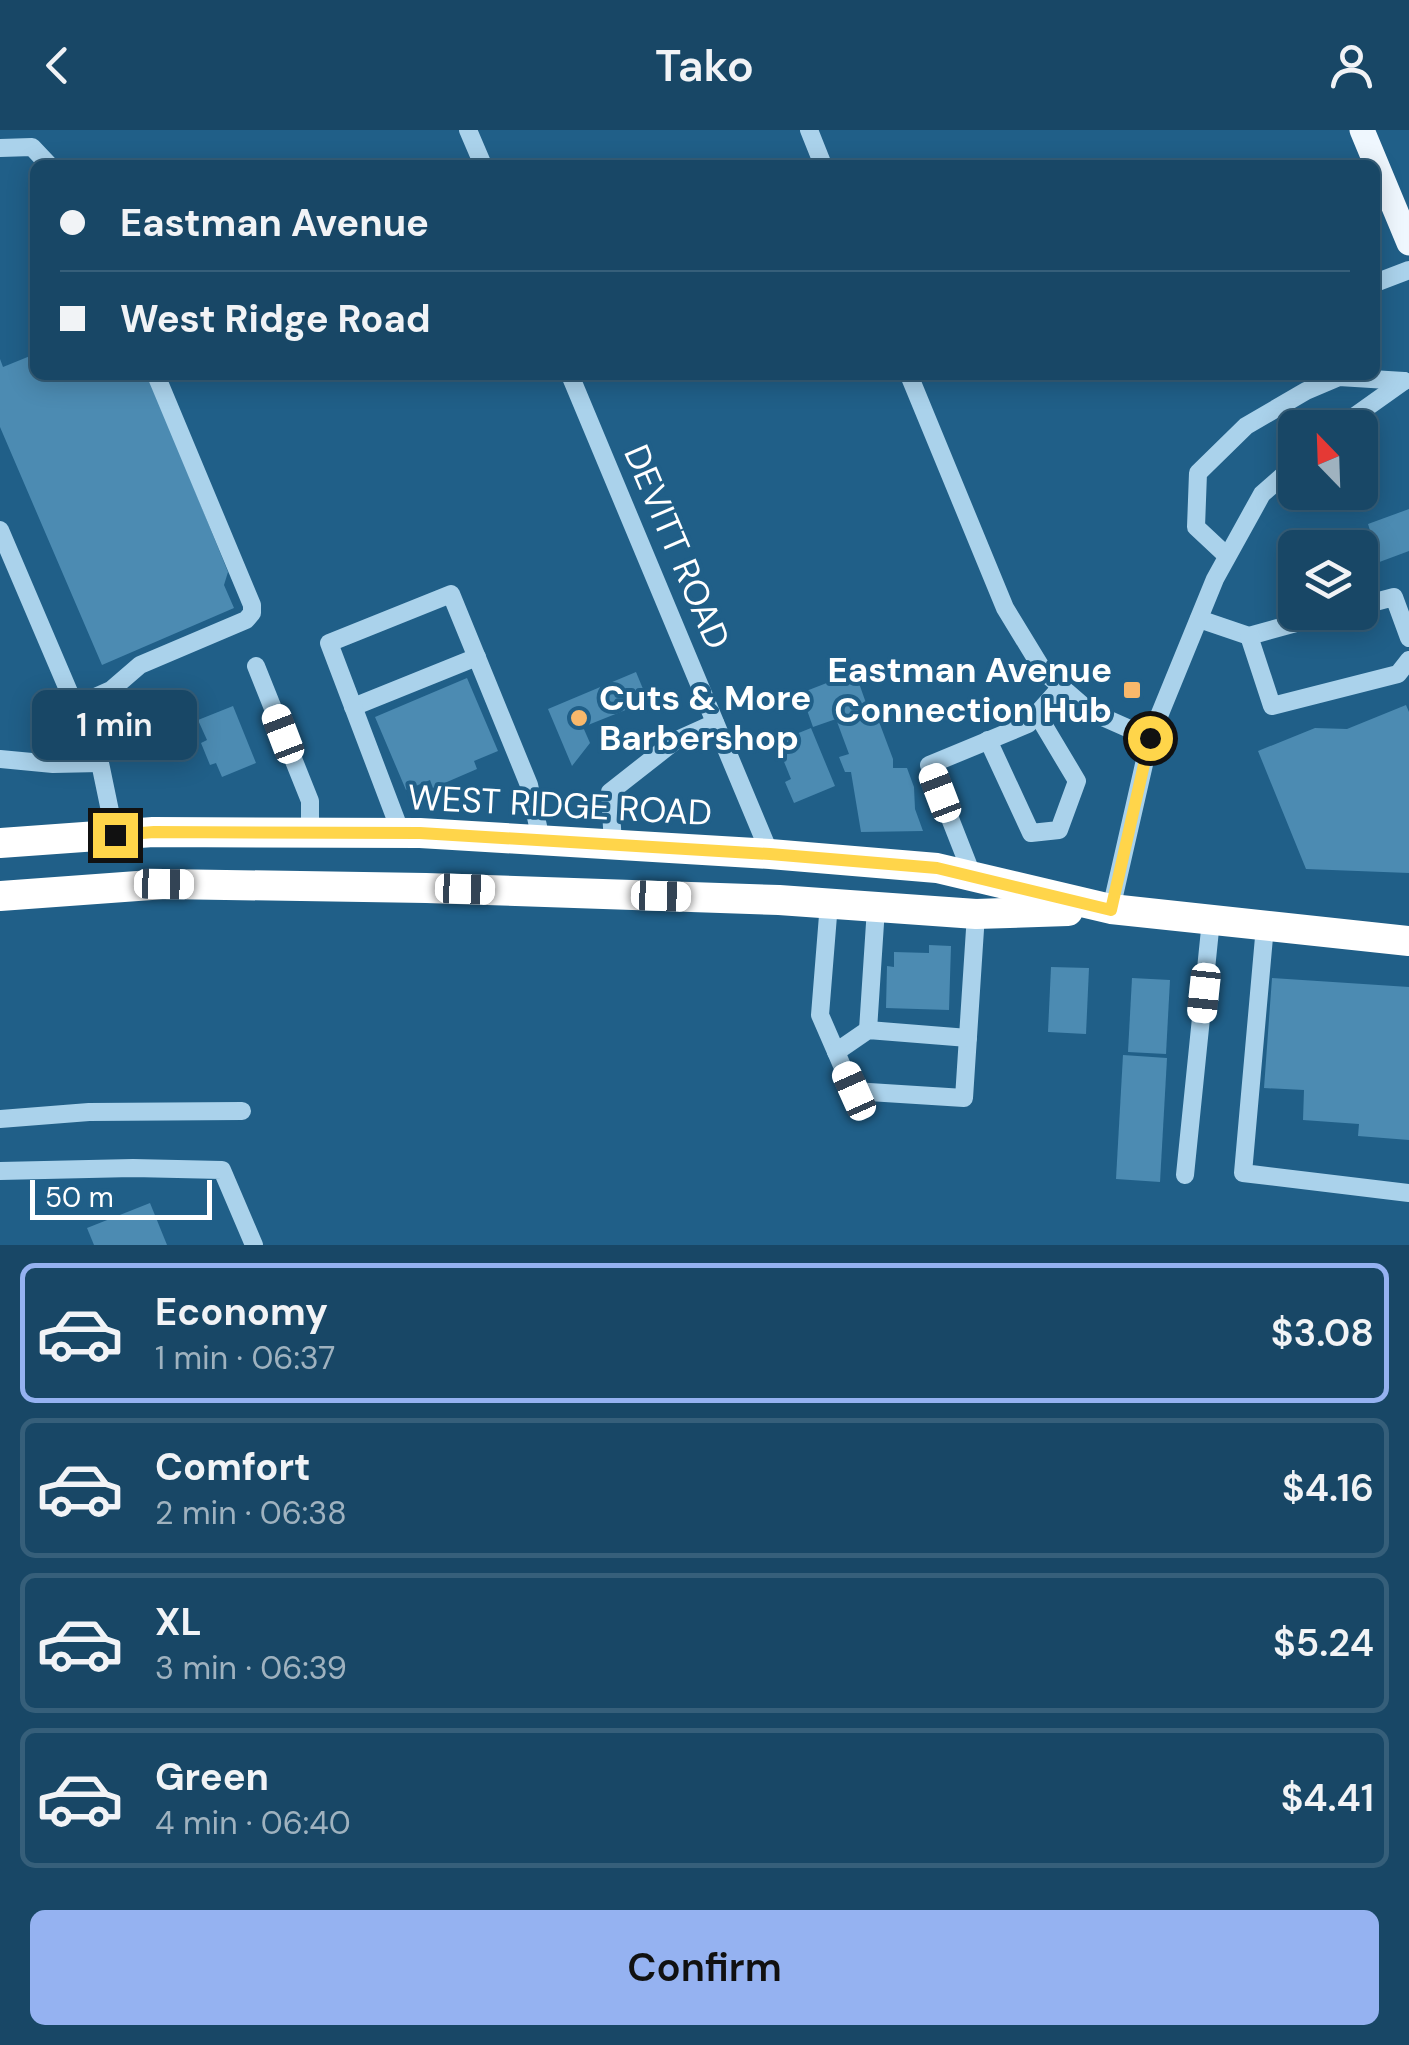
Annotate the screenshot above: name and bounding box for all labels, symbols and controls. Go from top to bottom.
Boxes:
text: Tako [655,36,754,95]
icon: back [30,38,85,93]
icon: person [1324,38,1379,93]
text: Eastman Avenue [120,198,429,248]
text: West Ridge Road [120,294,431,344]
north arrow [1278,410,1378,510]
map controls [1278,410,1378,630]
street label: DEVITT ROAD [613,438,741,656]
button: layers [1278,530,1378,630]
place label: Eastman Avenue Connection Hub [827,647,1112,733]
place label: Cuts & More Barbershop [599,675,811,761]
marker: Eastman Avenue Connection Hub [1121,679,1143,701]
callout: 1 min [32,690,198,760]
car [258,701,308,767]
text: 1 min [76,704,153,746]
marker: Cuts & More Barbershop [568,707,590,729]
route start [1128,716,1173,761]
car [915,760,965,826]
street label: WEST RIDGE ROAD [407,774,713,836]
route end [93,813,138,858]
car [134,868,194,900]
car [434,873,496,905]
car [630,880,692,912]
car [1186,962,1222,1024]
car [828,1057,880,1125]
scale bar [30,1175,212,1220]
text: 50 m [45,1179,114,1216]
text: Economy [155,1287,328,1337]
icon: car [35,1288,125,1378]
text: $3.08 [1271,1308,1374,1358]
text: 1 min · 06:37 [155,1337,335,1379]
text: Comfort [155,1442,311,1492]
icon: car [35,1443,125,1533]
text: $4.16 [1282,1463,1374,1513]
text: 2 min · 06:38 [155,1492,347,1534]
text: XL [155,1597,202,1647]
icon: car [35,1598,125,1688]
text: $5.24 [1273,1618,1374,1668]
text: 3 min · 06:39 [155,1647,347,1689]
text: Green [155,1752,269,1802]
icon: car [35,1753,125,1843]
text: $4.41 [1281,1773,1374,1823]
text: 4 min · 06:40 [155,1802,351,1844]
button: Confirm [30,1910,1379,2025]

